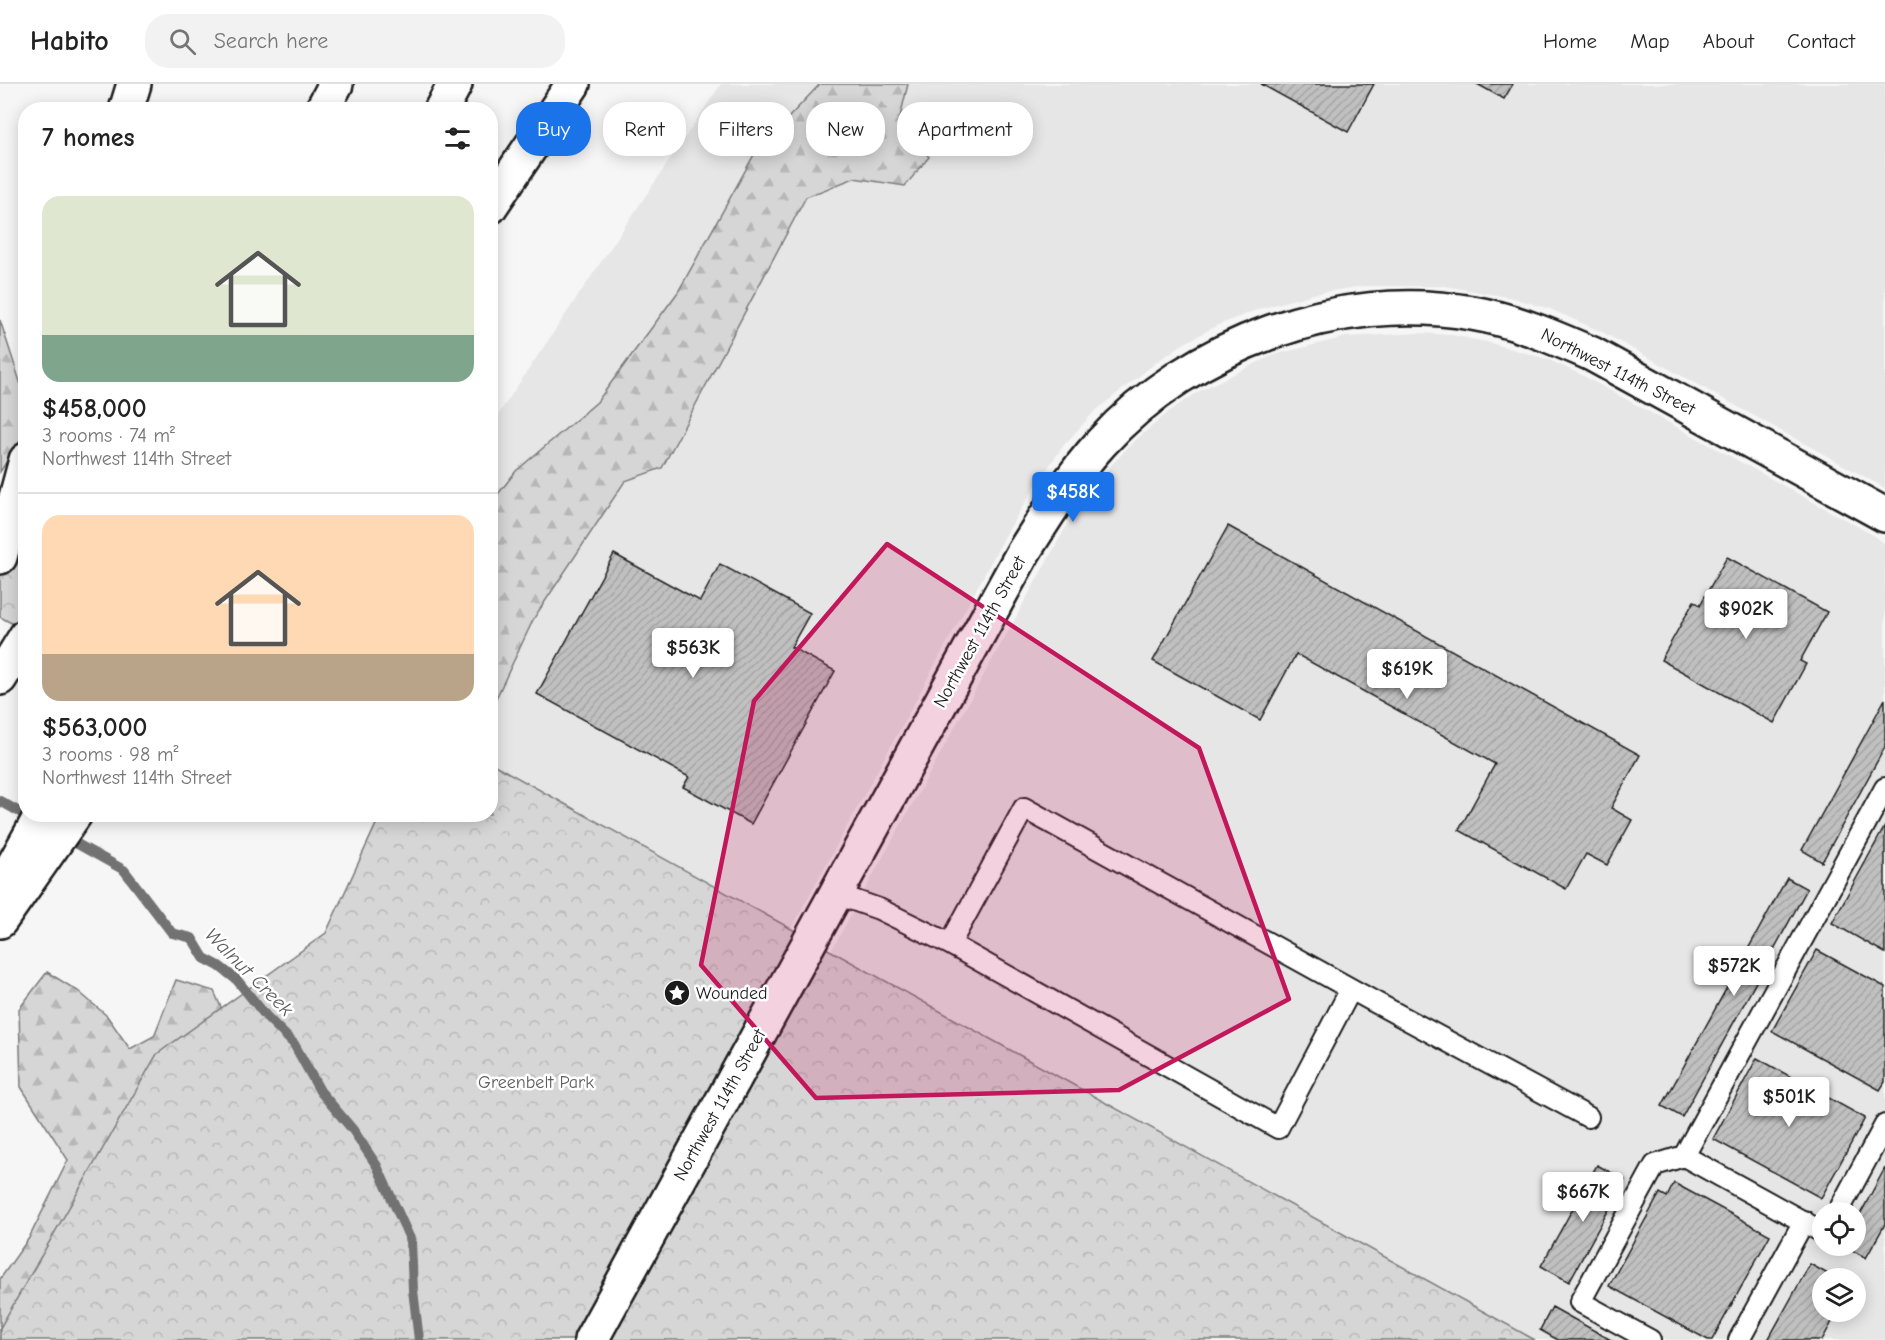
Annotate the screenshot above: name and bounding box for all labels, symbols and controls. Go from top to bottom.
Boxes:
search box [145,14,565,68]
text: Habito [30,25,109,57]
icon: search [166,25,199,58]
text: Search here [214,28,328,54]
text: Home [1543,29,1597,53]
text: Map [1630,29,1670,53]
text: About [1703,29,1754,53]
text: Contact [1787,29,1855,53]
chip: Buy [516,102,591,156]
chip: Rent [603,102,686,156]
chip: Filters [698,102,794,156]
chip: New [806,102,885,156]
chip: Apartment [897,102,1033,156]
icon: filters [441,122,474,155]
text: 7 homes [42,123,135,153]
icon: home [204,235,312,343]
street label: Northwest 114th Street [1537,324,1699,420]
text: $458,000 [42,394,147,424]
text: 3 rooms · 74 m² [42,424,175,447]
text: Northwest 114th Street [42,447,231,470]
pin: $458K [1031,472,1115,523]
text: $458K [1046,480,1100,503]
street label: Northwest 114th Street [930,552,1031,712]
icon: home [204,554,312,662]
pin: $902K [1704,589,1788,640]
text: $902K [1718,597,1774,620]
pin: $563K [651,628,735,679]
text: $563K [666,636,720,659]
pin: $619K [1365,649,1449,700]
text: $619K [1381,657,1433,680]
text: $563,000 [42,713,147,743]
text: 3 rooms · 98 m² [42,743,178,766]
text: Northwest 114th Street [42,766,231,789]
water label: Walnut Creek [200,923,298,1021]
pin: $572K [1692,946,1776,997]
text: $572K [1708,954,1760,977]
place icon: Wounded [662,978,692,1008]
place label: Wounded [696,983,768,1004]
street label: Northwest 114th Street [670,1025,771,1185]
park label: Greenbelt Park [478,1072,594,1093]
pin: $501K [1747,1077,1831,1128]
text: $501K [1762,1085,1816,1108]
pin: $667K [1541,1172,1625,1223]
text: $667K [1556,1180,1610,1203]
map controls [1812,1202,1866,1322]
button: locate [1812,1202,1866,1256]
button: layers [1812,1268,1866,1322]

